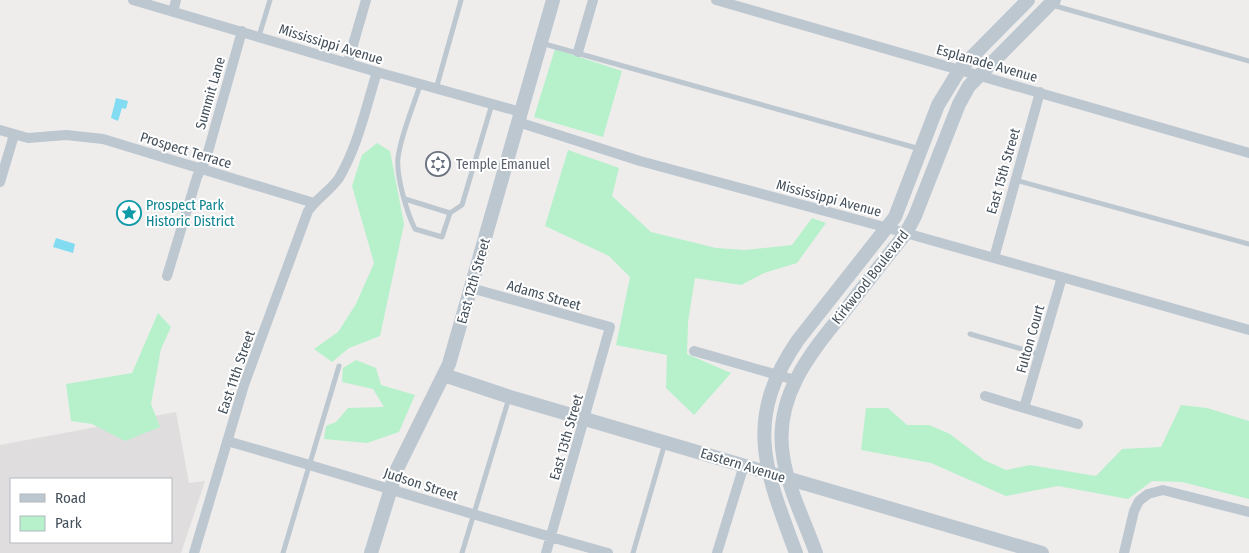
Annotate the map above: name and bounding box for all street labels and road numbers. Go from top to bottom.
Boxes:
street label: Mississippi Avenue [277,21,385,68]
street label: Esplanade Avenue [934,41,1039,86]
street label: Summit Lane [192,55,229,131]
street label: East 15th Street [983,126,1024,216]
street label: Prospect Terrace [138,129,234,172]
street label: Mississippi Avenue [775,176,883,221]
street label: Kirkwood Boulevard [828,227,912,328]
street label: East 12th Street [453,236,494,326]
street label: Adams Street [505,277,583,314]
street label: Fulton Court [1013,303,1048,375]
street label: East 11th Street [214,328,259,416]
street label: East 13th Street [546,392,587,482]
street label: Eastern Avenue [698,444,788,487]
street label: Judson Street [382,464,461,505]

